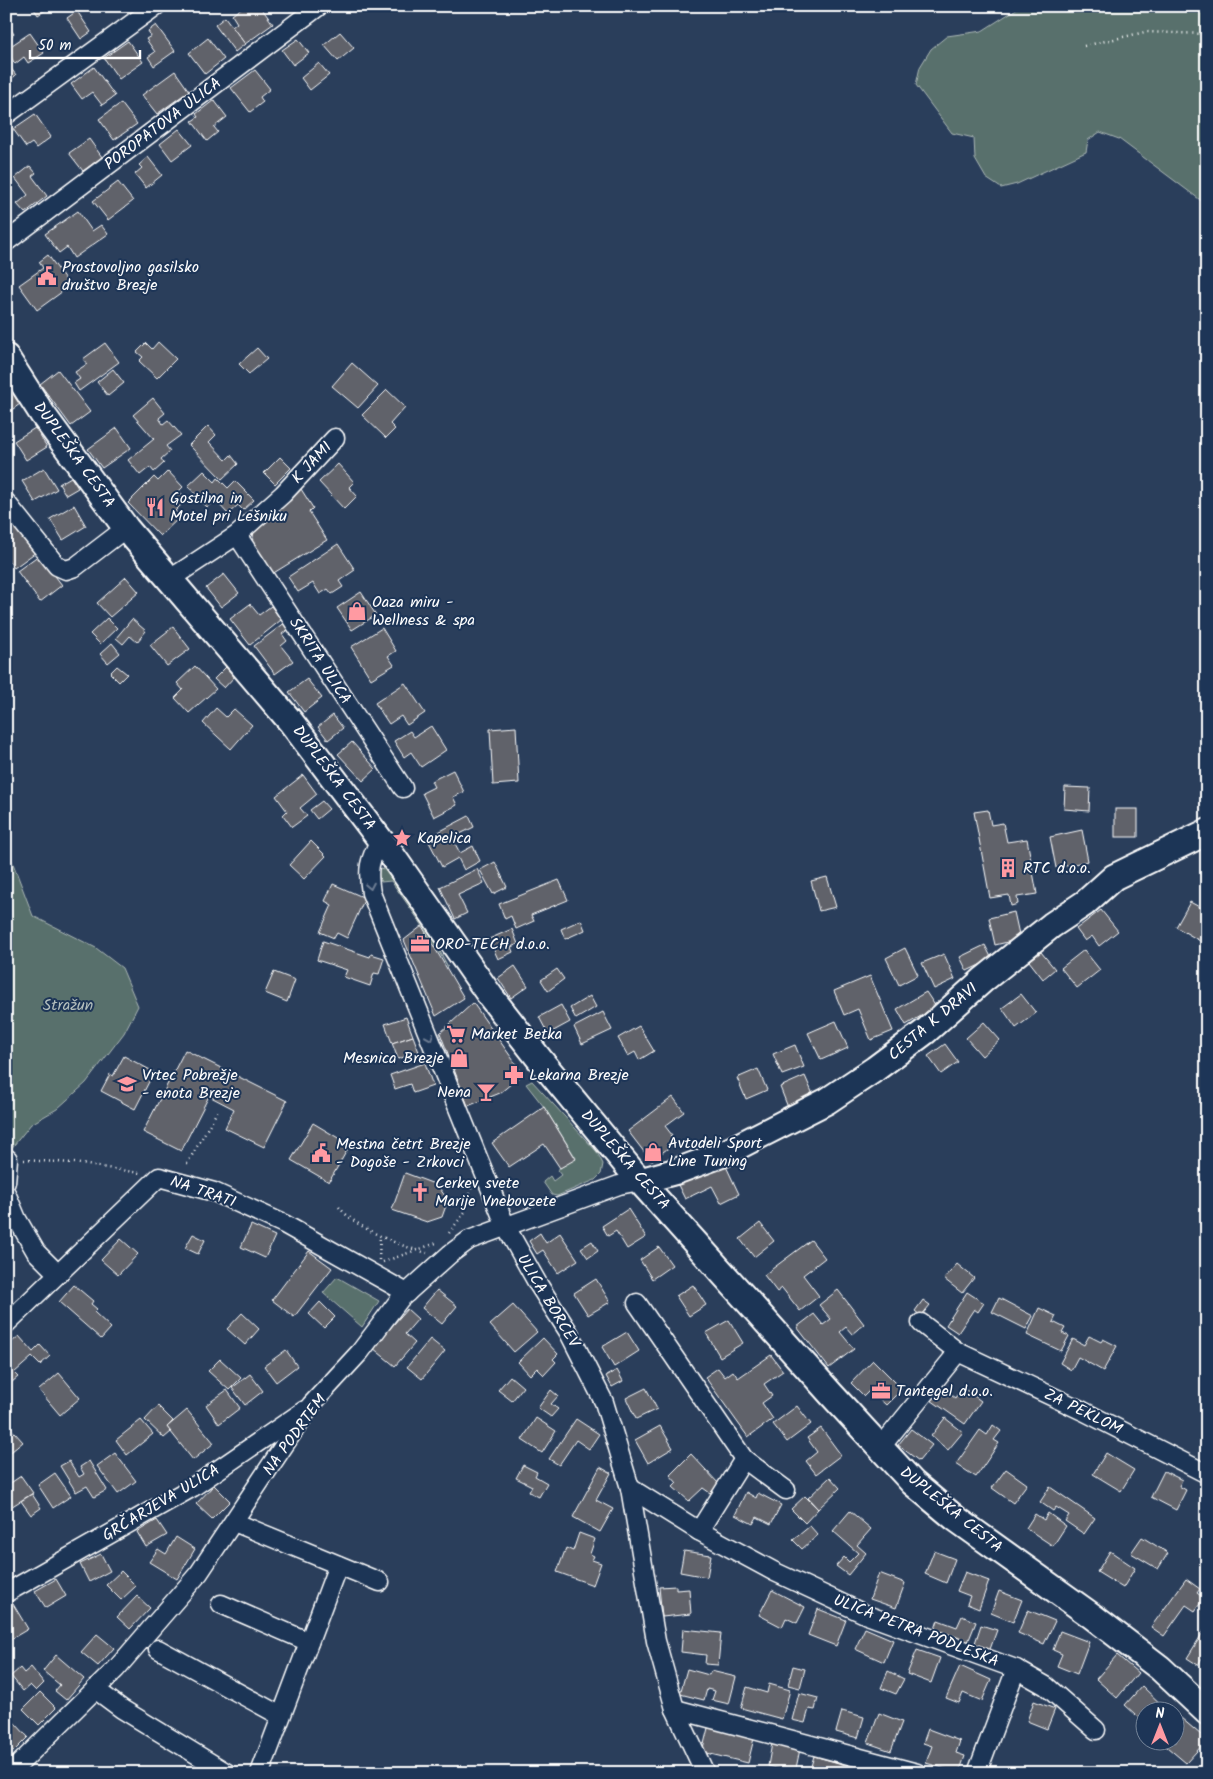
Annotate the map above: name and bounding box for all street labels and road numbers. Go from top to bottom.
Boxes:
street label: POROPATOVA ULICA [99,71,227,177]
street label: DUPLEŠKA CESTA [27,397,121,514]
street label: K JAMI [286,436,338,490]
street label: SKRITA ULICA [282,612,358,710]
street label: DUPLEŠKA CESTA [286,720,382,836]
street label: CESTA K DRAVI [882,977,984,1067]
street label: DUPLEŠKA CESTA [574,1104,676,1216]
street label: NA TRATI [167,1169,239,1215]
street label: ULICA BORCEV [510,1249,587,1354]
street label: ZA PEKLOM [1039,1382,1127,1442]
street label: NA PODRTEM [257,1389,333,1481]
street label: GRČARJEVA ULICA [97,1458,225,1548]
street label: DUPLEŠKA CESTA [894,1461,1008,1560]
street label: ULICA PETRA PODLESKA [830,1588,1003,1674]

